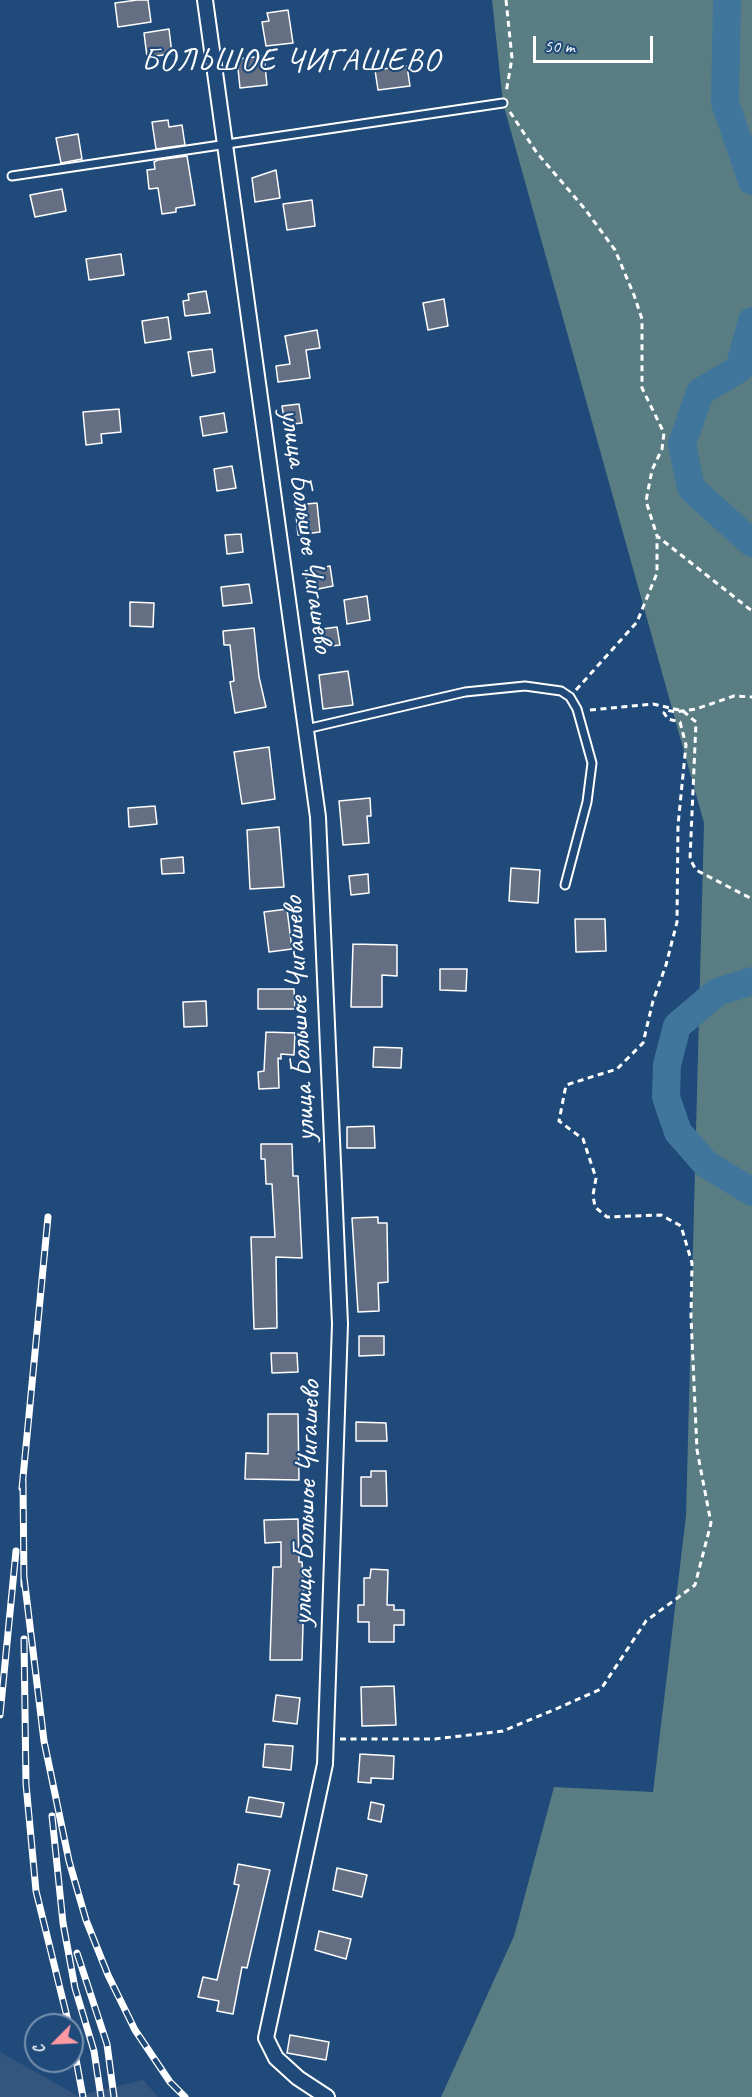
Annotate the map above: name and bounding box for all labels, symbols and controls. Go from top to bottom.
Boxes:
scale bar [536,24,656,62]
text: 50 m [544,35,575,57]
district label: БОЛЬШОЕ ЧИГАШЕВО [140,43,442,81]
street label: улица Большое Чигашево [271,407,341,655]
street label: улица Большое Чигашево [276,895,324,1143]
street label: улица Большое Чигашево [285,1380,329,1626]
north arrow [24,2013,84,2073]
text: С [29,2042,50,2057]

